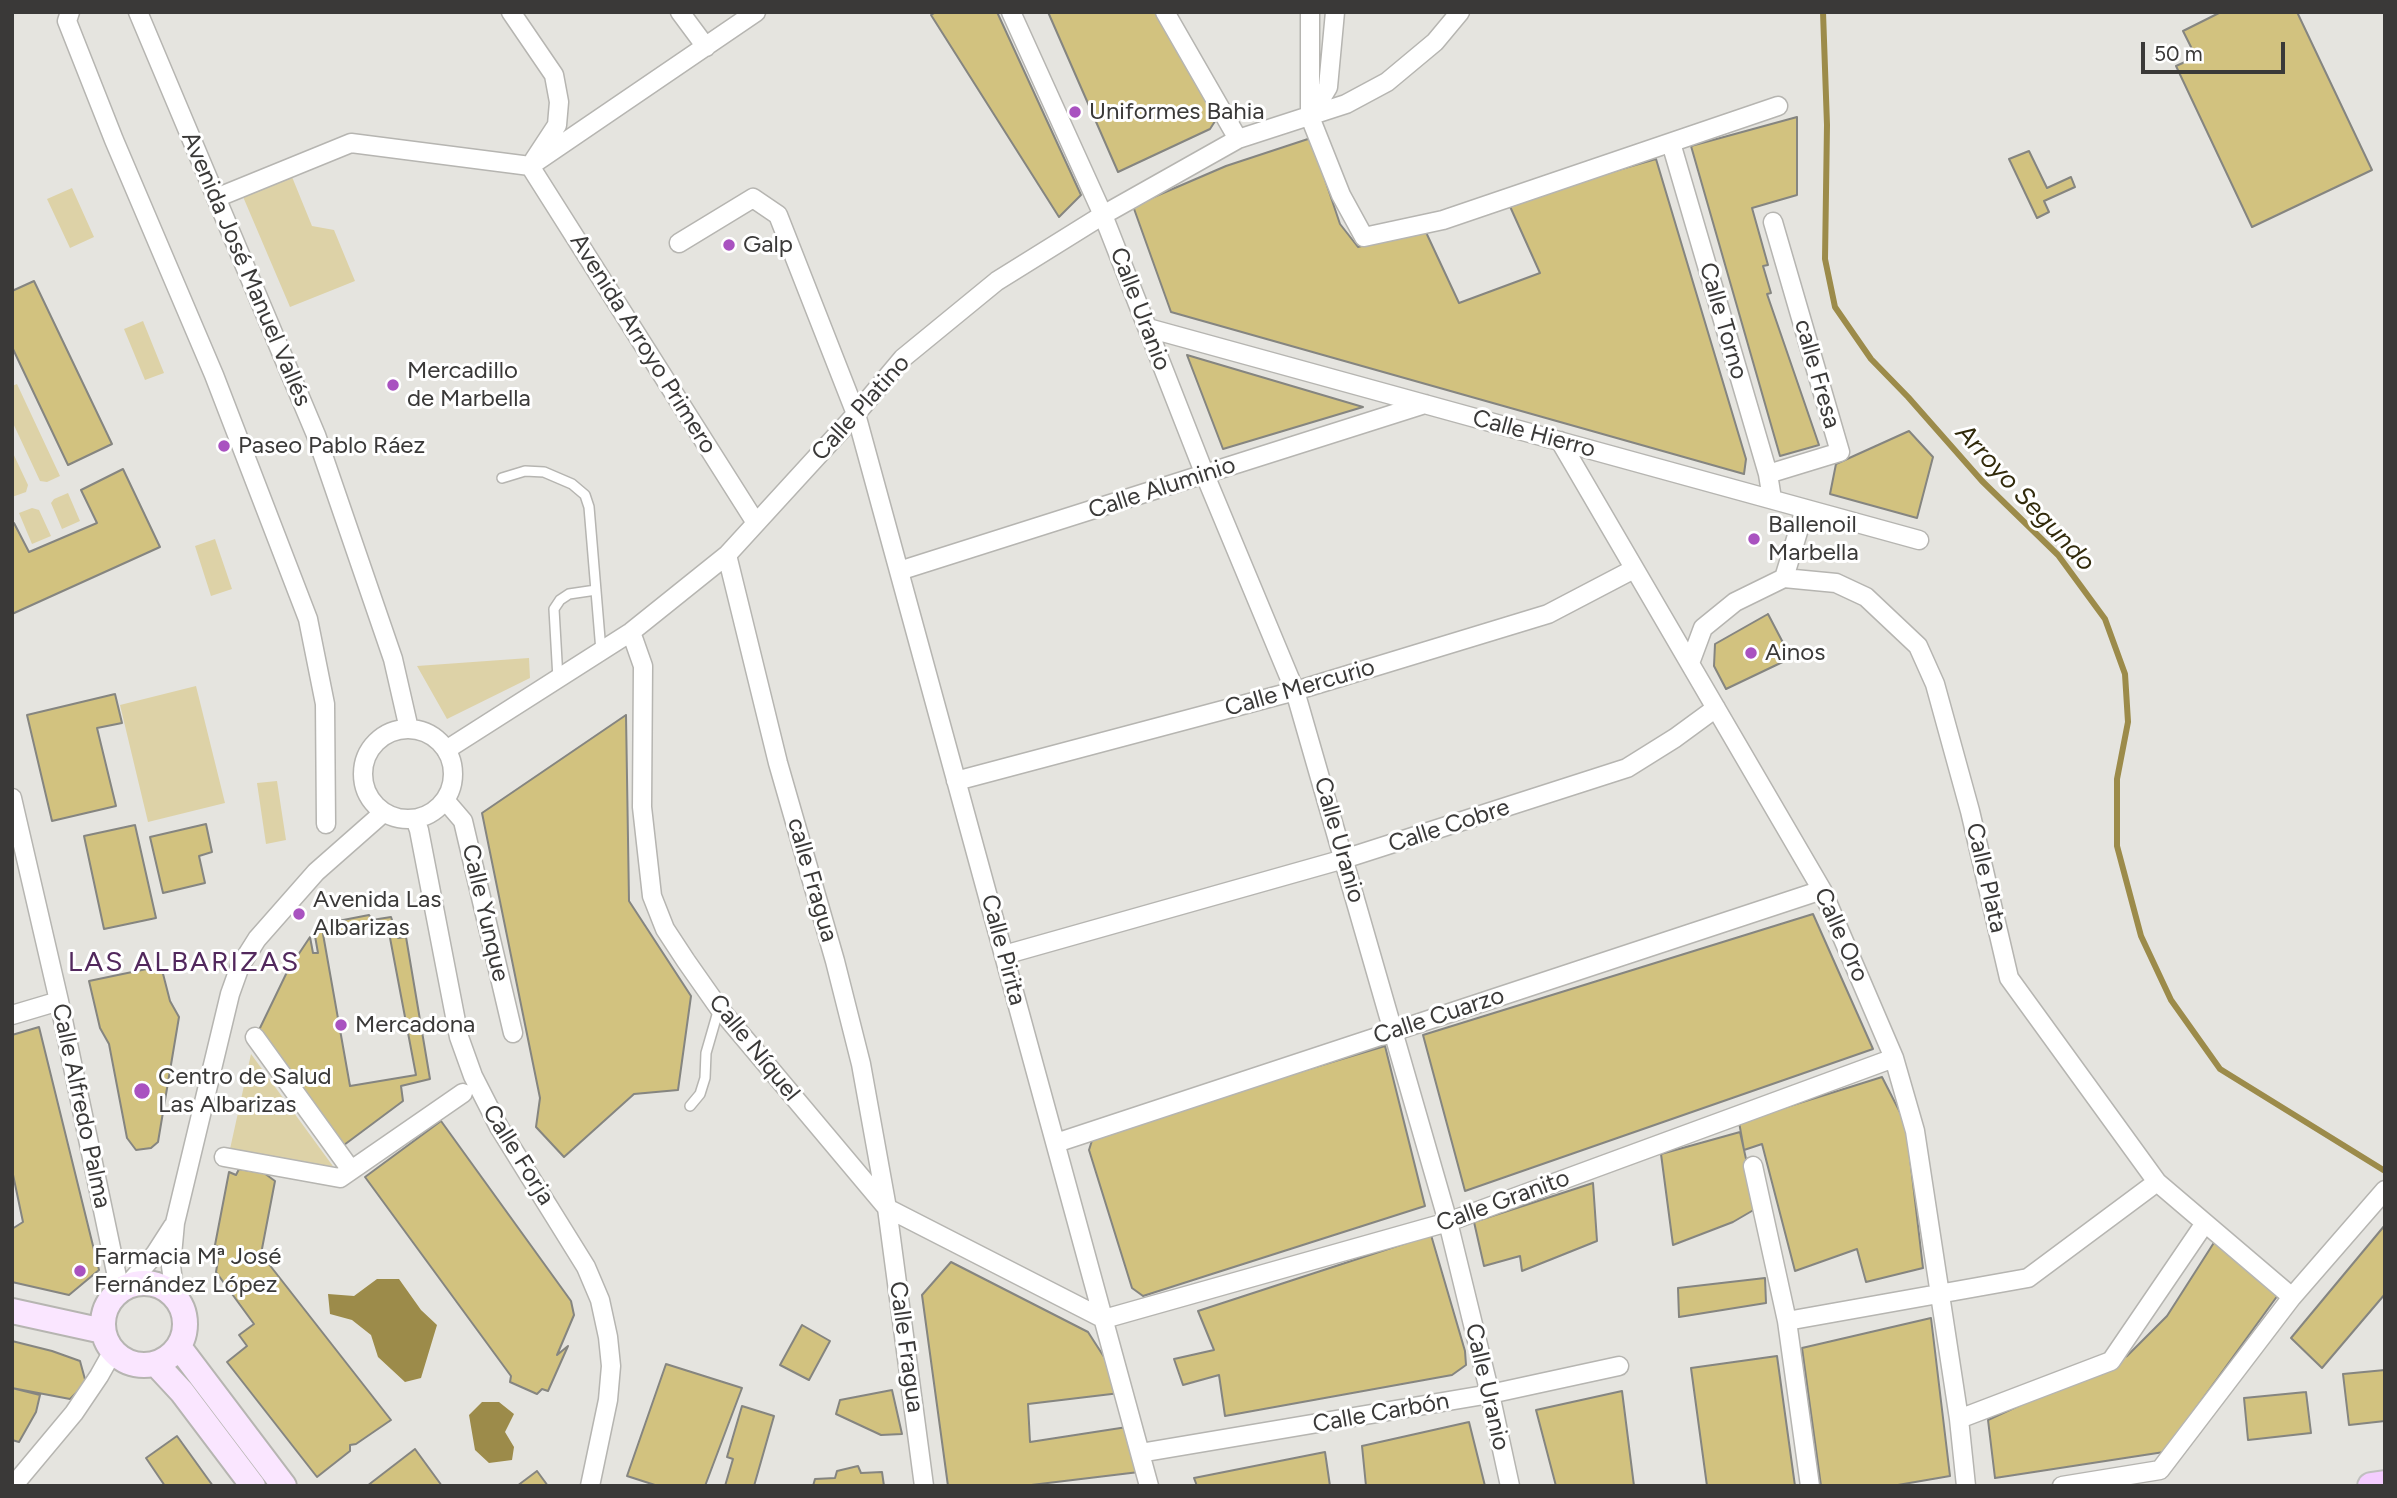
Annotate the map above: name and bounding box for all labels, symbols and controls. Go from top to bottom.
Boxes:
scale bar [2145,28,2288,72]
text: 50 m [2154,41,2203,66]
place label: Uniformes Bahia [1089,98,1264,126]
marker: Uniformes Bahia [1067,104,1083,120]
street label: Avenida José Manuel Vallés [175,127,317,411]
street label: Avenida Arroyo Primero [564,229,722,459]
place label: Galp [743,231,793,259]
marker: Galp [721,237,737,253]
street label: Calle Uranio [1103,243,1177,375]
street label: Calle Torno [1693,259,1753,383]
street label: calle Fresa [1788,316,1846,432]
street label: Calle Platino [806,349,916,467]
place label: Mercadillo de Marbella [407,357,531,413]
marker: Mercadillo de Marbella [385,377,401,393]
street label: Calle Hierro [1469,404,1599,464]
water label: Arroyo Segundo [1949,418,2101,578]
place label: Paseo Pablo Ráez [238,432,425,460]
marker: Paseo Pablo Ráez [216,438,232,454]
street label: Calle Aluminio [1085,451,1239,525]
place label: Ballenoil Marbella [1768,511,1859,567]
marker: Ballenoil Marbella [1746,531,1762,547]
place label: Ainos [1765,639,1825,667]
marker: Ainos [1743,645,1759,661]
street label: Calle Mercurio [1222,653,1378,723]
street label: Calle Uranio [1307,774,1371,906]
street label: Calle Cobre [1385,793,1513,859]
street label: calle Fragua [781,815,843,945]
street label: Calle Plata [1959,820,2013,936]
street label: Calle Yunque [455,842,515,984]
street label: Calle Oro [1808,884,1874,986]
place label: Avenida Las Albarizas [313,886,441,942]
street label: Calle Pirita [974,891,1032,1009]
marker: Avenida Las Albarizas [291,906,307,922]
district label: LAS ALBARIZAS [69,946,299,980]
street label: Calle Cuarzo [1370,981,1508,1051]
street label: Calle Níquel [702,989,806,1107]
street label: Calle Alfredo Palma [45,1001,117,1211]
place label: Mercadona [355,1011,475,1039]
marker: Mercadona [333,1017,349,1033]
place label: Centro de Salud Las Albarizas [158,1063,332,1119]
marker: Centro de Salud Las Albarizas [132,1081,152,1101]
street label: Calle Forja [476,1100,560,1210]
street label: Calle Granito [1432,1164,1574,1238]
place label: Farmacia Mª José Fernández López [94,1243,281,1299]
marker: Farmacia Mª José Fernández López [72,1263,88,1279]
street label: Calle Fragua [883,1280,929,1414]
street label: Calle Uranio [1458,1321,1516,1453]
street label: Calle Carbón [1310,1387,1452,1439]

